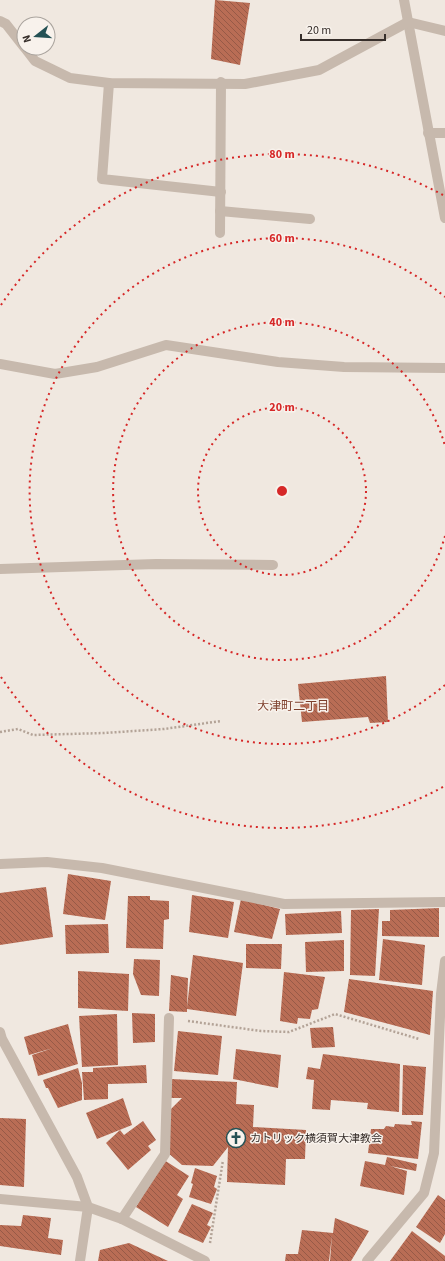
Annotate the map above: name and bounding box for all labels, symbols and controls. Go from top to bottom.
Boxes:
north arrow [16,16,56,56]
scale bar [301,16,385,42]
text: 20 m [307,22,331,39]
text: N [19,33,35,44]
text: 80 m [269,146,295,163]
text: 60 m [269,230,295,247]
text: 40 m [269,314,295,331]
text: 20 m [269,399,295,416]
centre of rings [275,484,289,498]
district label: 大津町二丁目 [257,698,329,715]
church icon: カトリック横須賀大津教会 [225,1127,247,1149]
place label: カトリック横須賀大津教会 [250,1131,382,1146]

